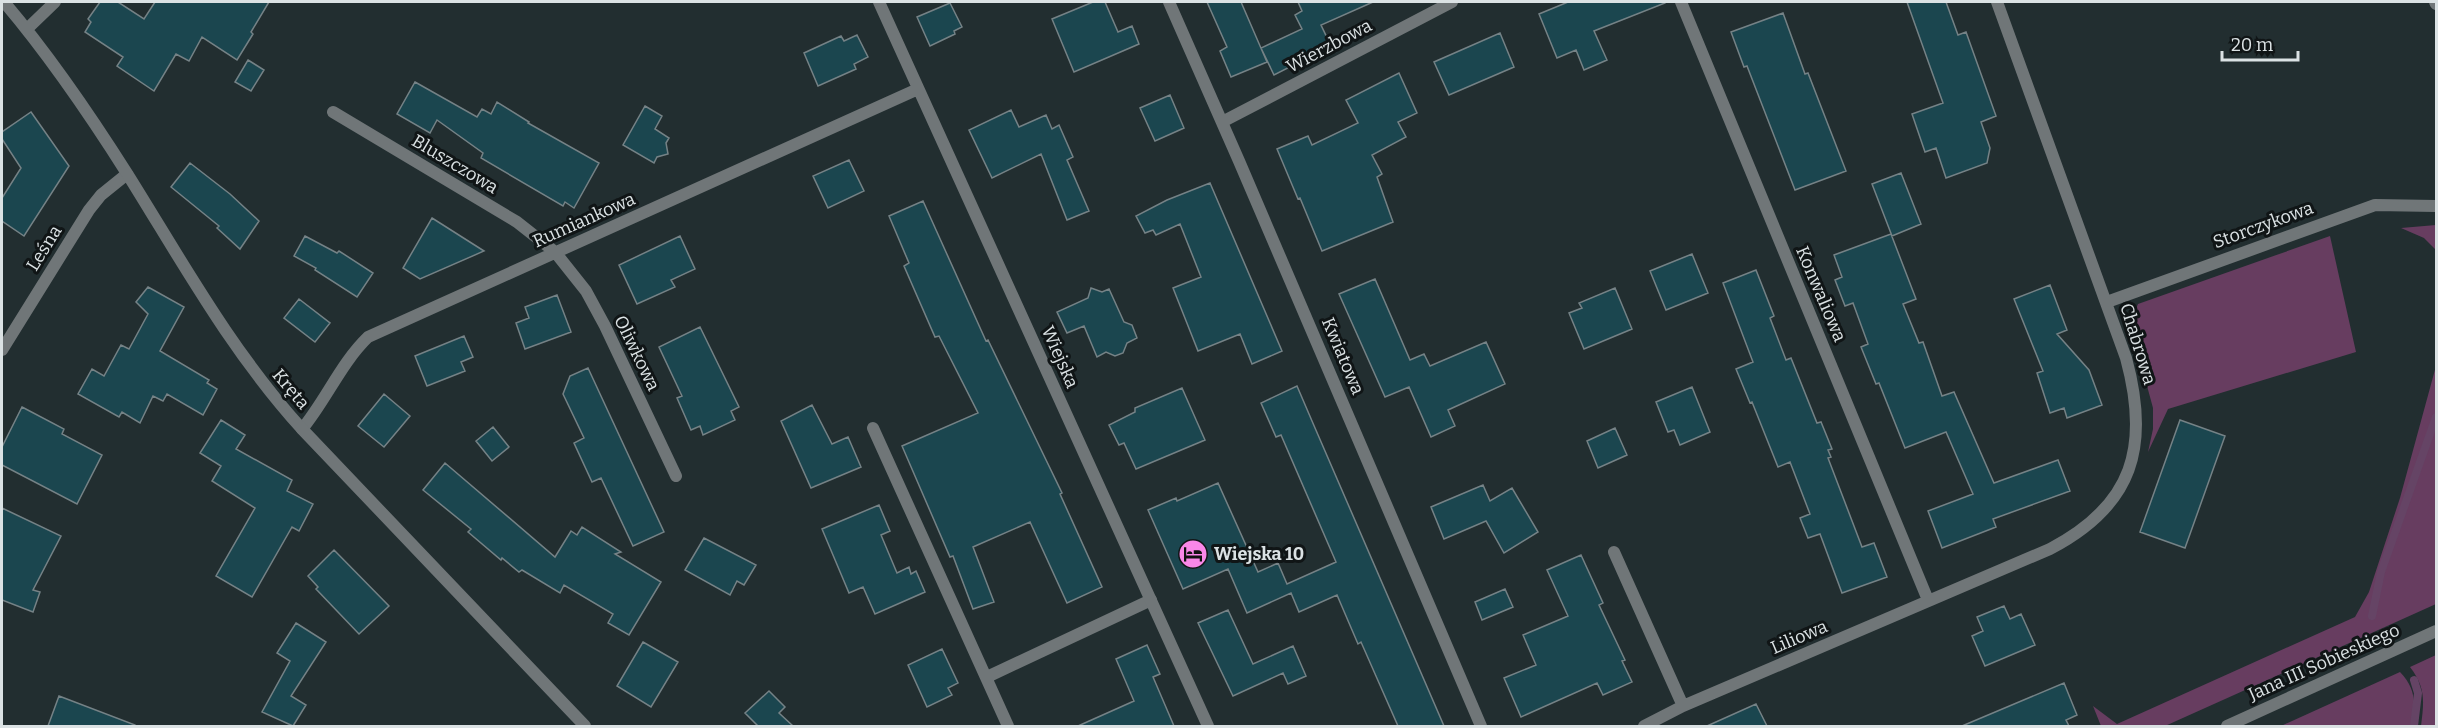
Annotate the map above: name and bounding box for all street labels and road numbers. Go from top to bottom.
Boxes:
street label: Wierzbowa [1282,14,1376,78]
street label: Bluszczowa [408,130,502,198]
street label: Rumiankowa [529,188,639,252]
street label: Storczykowa [2210,197,2316,253]
street label: Leśna [22,221,67,275]
street label: Konwaliowa [1791,243,1851,345]
street label: Chabrowa [2115,301,2161,388]
street label: Oliwkowa [609,312,665,394]
street label: Kwiatowa [1317,314,1369,398]
street label: Wiejska [1037,323,1083,392]
street label: Kręta [268,364,314,414]
street label: Liliowa [1767,615,1831,659]
street label: Jana III Sobieskiego [2244,619,2403,706]

